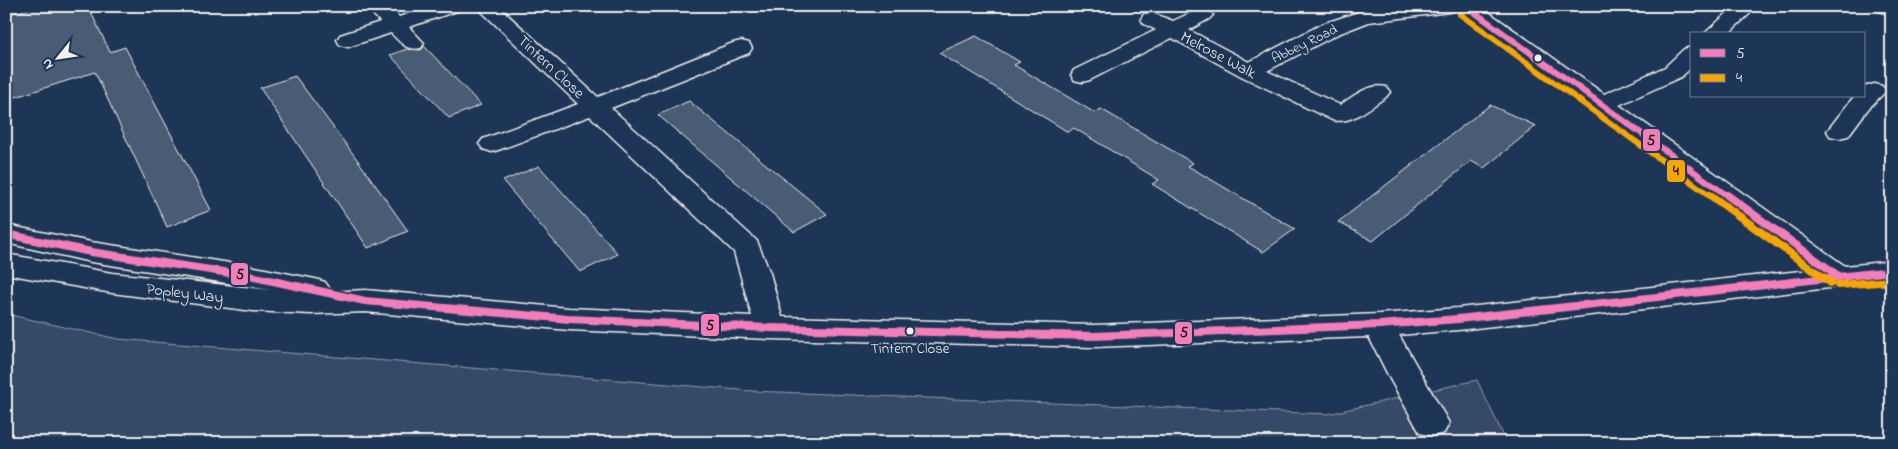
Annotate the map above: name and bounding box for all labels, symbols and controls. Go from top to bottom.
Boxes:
street label: Abbey Road [1268,19,1342,70]
street label: Melrose Walk [1176,26,1261,86]
street label: Tintern Close [512,30,590,106]
north arrow [32,32,82,82]
legend [1690,32,1866,98]
text: 5 [1736,43,1745,65]
unlabelled marker [1533,53,1543,63]
text: N [37,54,59,73]
text: 4 [1736,67,1742,89]
line badge: 5 [1642,128,1661,152]
text: 5 [1647,131,1655,152]
line badge: 4 [1666,159,1686,183]
text: 4 [1672,161,1679,182]
line badge: 5 [230,262,249,286]
text: 5 [236,265,244,286]
street label: Popley Way [145,277,225,311]
line badge: 5 [700,313,720,337]
text: 5 [706,316,714,337]
line badge: 5 [1174,321,1193,345]
text: 5 [1180,323,1188,344]
marker: Tintern Close [905,326,915,336]
place label: Tintern Close [870,338,950,360]

